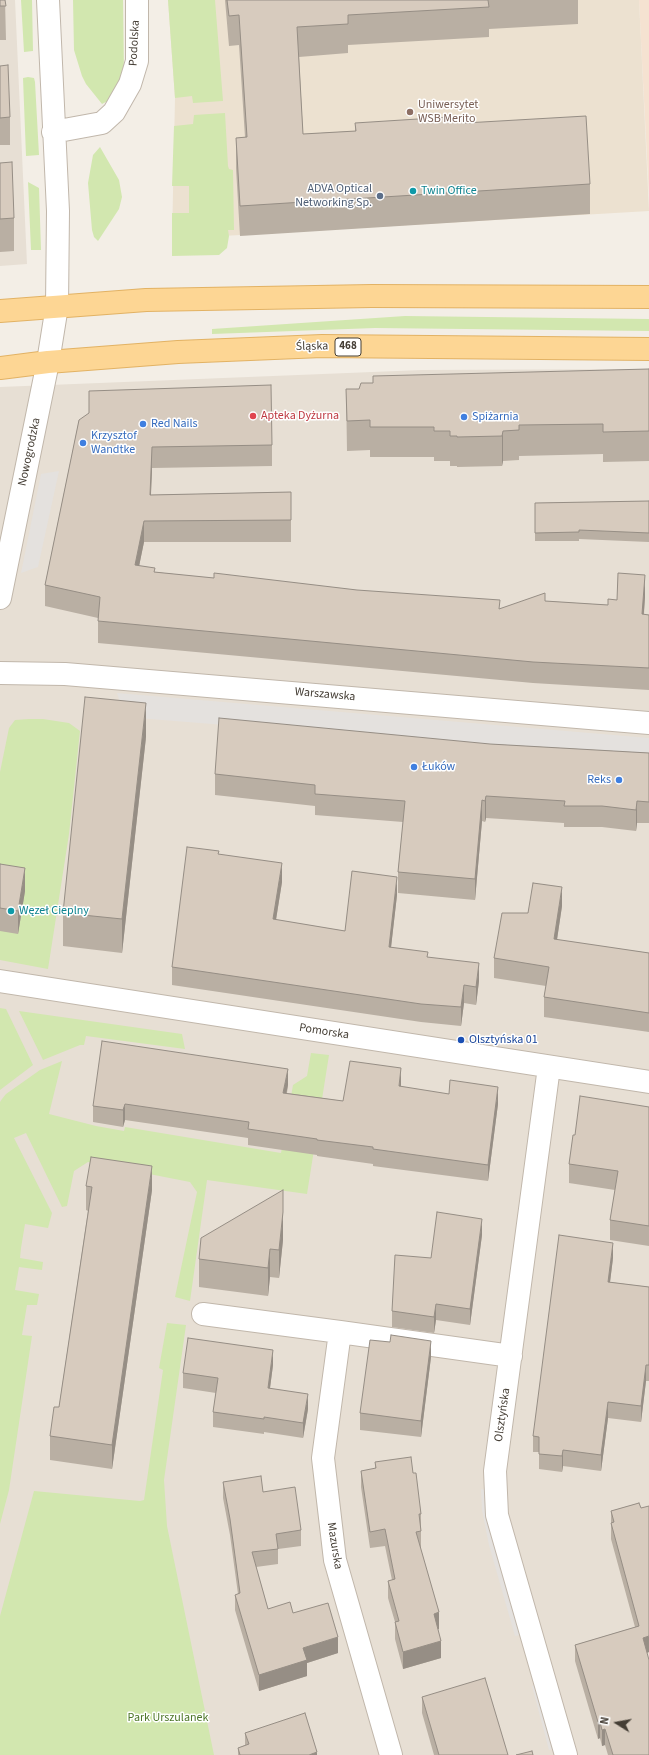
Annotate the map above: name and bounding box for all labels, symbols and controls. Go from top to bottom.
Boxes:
street label: Podolska [127,20,143,66]
place label: Uniwersytet WSB Merito [418,98,478,126]
marker: Uniwersytet WSB Merito [405,107,415,117]
place label: ADVA Optical Networking Sp. [295,182,372,210]
place label: Twin Office [421,184,477,198]
marker: Twin Office [408,186,418,196]
marker: ADVA Optical Networking Sp. [375,191,385,201]
road number: 468 [335,338,361,356]
street label: Śląska [296,340,328,354]
place label: Apteka Dyżurna [261,409,339,423]
place label: Spiżarnia [472,410,519,424]
marker: Apteka Dyżurna [248,411,258,421]
marker: Spiżarnia [459,412,469,422]
street label: Nowogrodzka [16,416,44,488]
place label: Red Nails [151,417,198,431]
marker: Red Nails [138,419,148,429]
place label: Krzysztof Wandtke [91,429,137,457]
marker: Krzysztof Wandtke [78,438,88,448]
street label: Warszawska [294,685,356,705]
place label: Łuków [422,760,455,774]
marker: Łuków [409,762,419,772]
place label: Reks [587,773,611,787]
marker: Reks [614,775,624,785]
place label: Węzeł Cieplny [19,904,89,918]
marker: Węzeł Cieplny [6,906,16,916]
street label: Pomorska [298,1021,350,1043]
place label: Olsztyńska 01 [469,1033,538,1047]
marker: Olsztyńska 01 [456,1035,466,1045]
street label: Olsztyńska [492,1387,514,1443]
street label: Mazurska [323,1522,345,1570]
north arrow [597,1703,637,1743]
park label: Park Urszulanek [128,1711,208,1725]
text: N [597,1716,613,1726]

